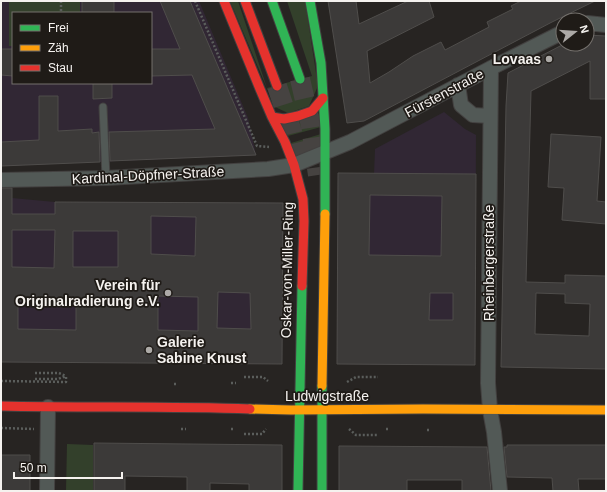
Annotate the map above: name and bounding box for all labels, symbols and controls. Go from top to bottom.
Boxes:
legend [12,12,152,84]
north arrow [555,12,595,52]
text: Frei [48,21,69,35]
text: N [578,24,591,35]
text: Zäh [48,41,69,55]
place label: Lovaas [493,51,541,67]
marker: Lovaas [544,54,554,64]
text: Stau [48,61,73,75]
street label: Fürstenstraße [402,65,486,121]
street label: Kardinal-Döpfner-Straße [71,163,225,187]
street label: Oskar-von-Miller-Ring [278,202,296,338]
street label: Rheinbergerstraße [481,204,497,321]
place label: Verein für Originalradierung e.V. [15,277,161,309]
marker: Verein für Originalradierung e.V. [163,288,173,298]
place label: Galerie Sabine Knust [157,334,247,366]
marker: Galerie Sabine Knust [144,345,154,355]
street label: Ludwigstraße [285,388,369,404]
scale bar [14,454,122,480]
text: 50 m [20,461,47,475]

